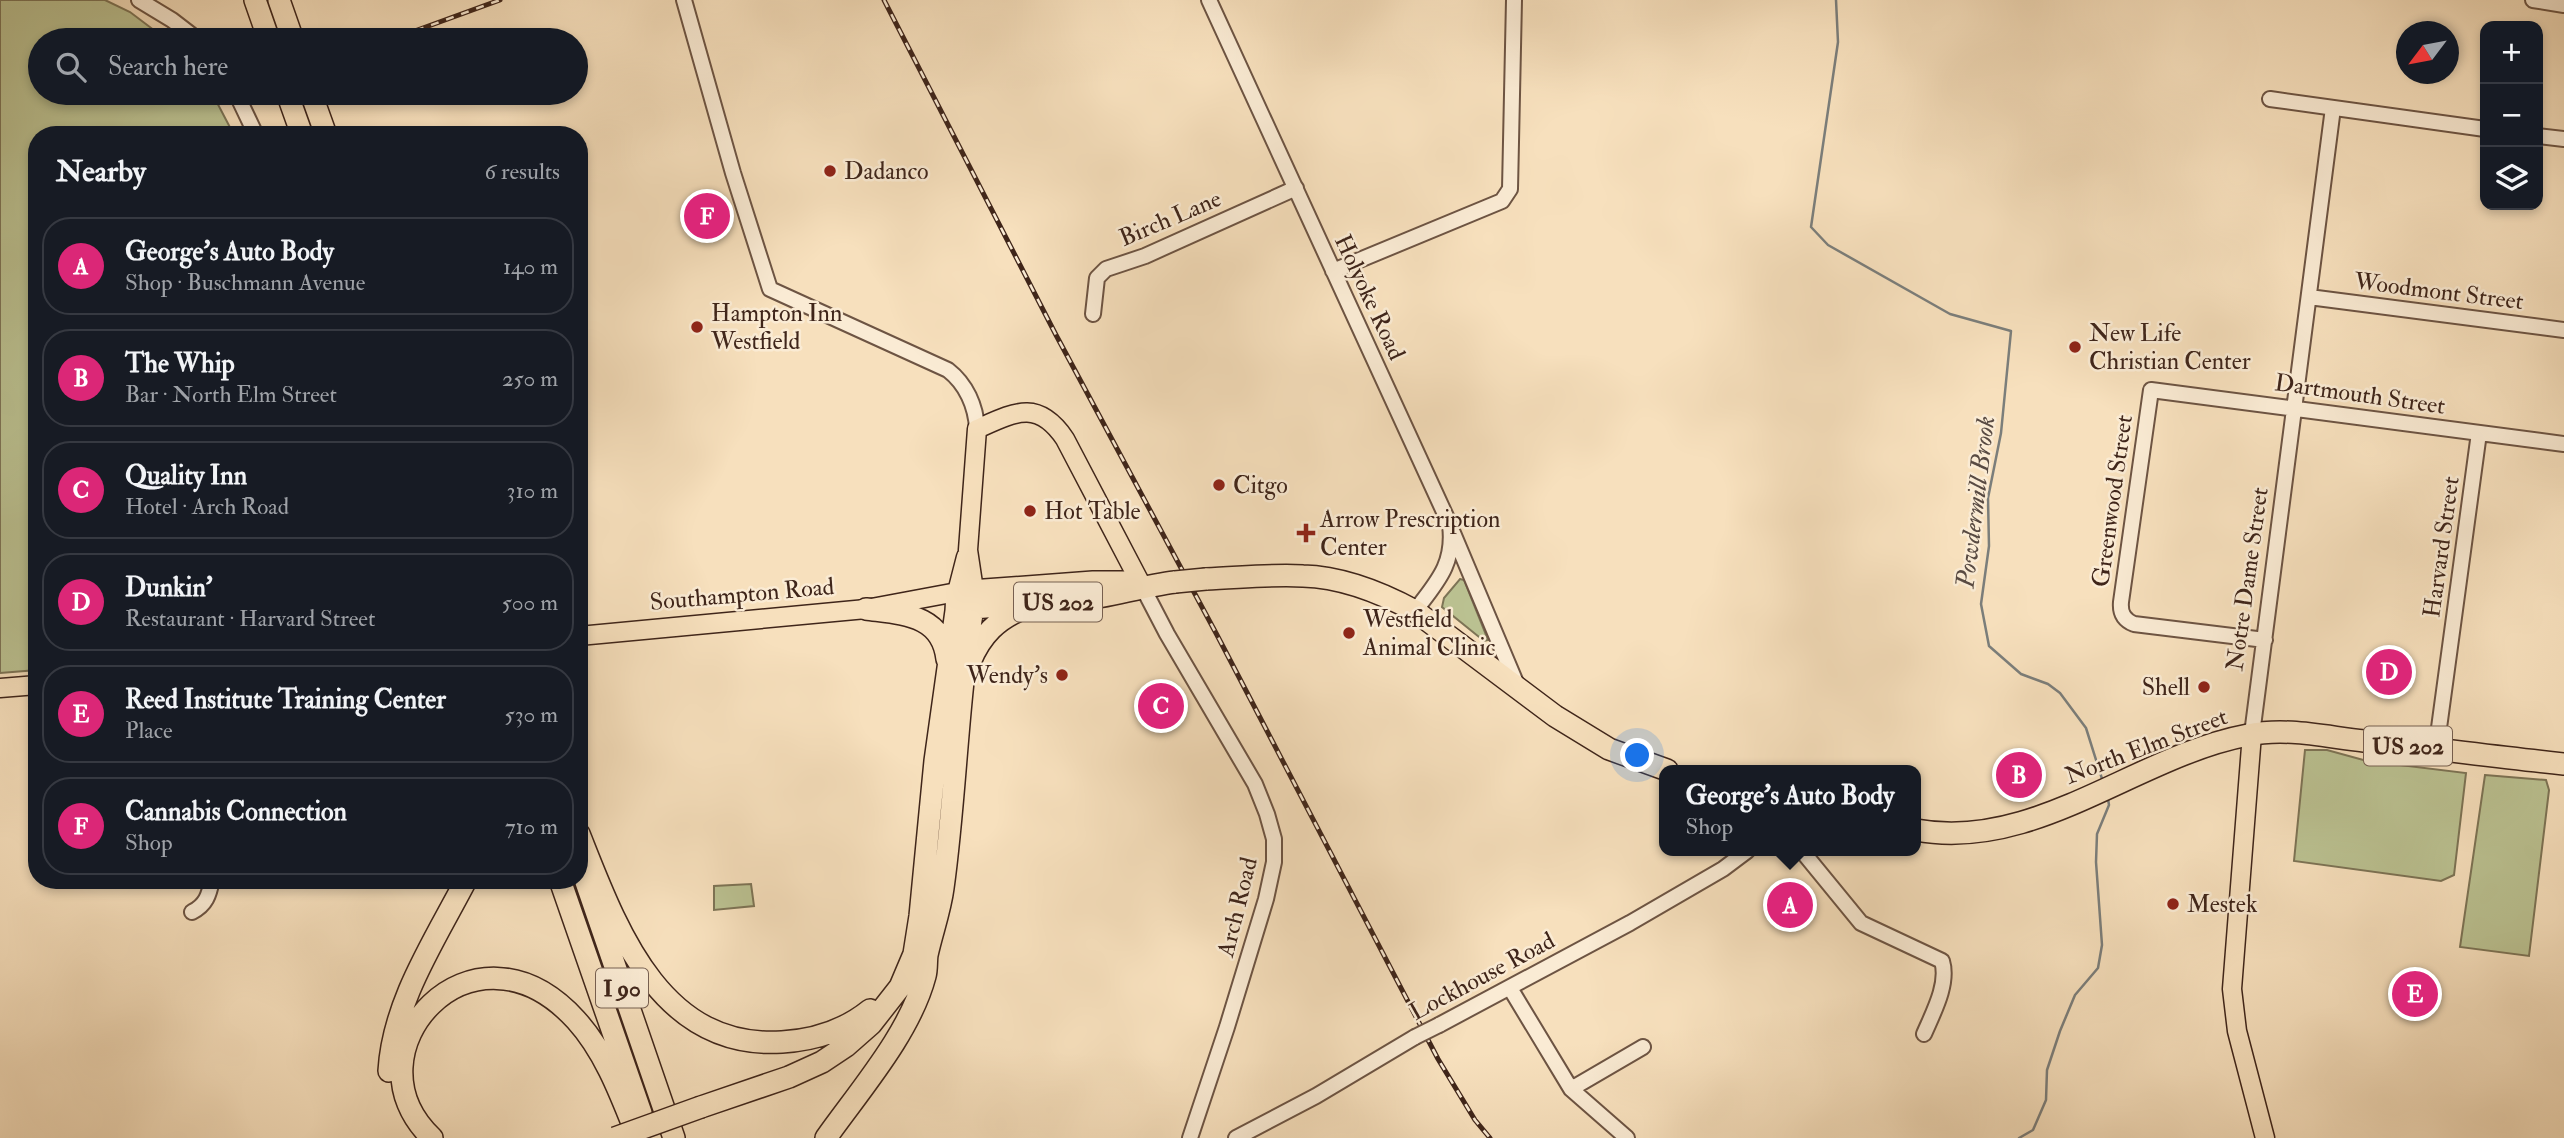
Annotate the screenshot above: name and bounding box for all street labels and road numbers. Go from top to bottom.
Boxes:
street label: Birch Lane [1115,183,1226,254]
street label: Holyoke Road [1327,229,1412,365]
street label: Woodmont Street [2352,266,2526,317]
street label: Dartmouth Street [2273,367,2447,422]
street label: Greenwood Street [2085,413,2140,589]
street label: Harvard Street [2416,474,2467,620]
street label: Notre Dame Street [2219,485,2276,673]
street label: Southampton Road [649,571,836,618]
road number: US 202 [1014,582,1102,622]
street label: North Elm Street [2060,701,2232,792]
road number: US 202 [2364,726,2452,766]
street label: Arch Road [1210,854,1265,961]
street label: Lockhouse Road [1404,925,1560,1028]
road number: I 90 [596,968,648,1007]

